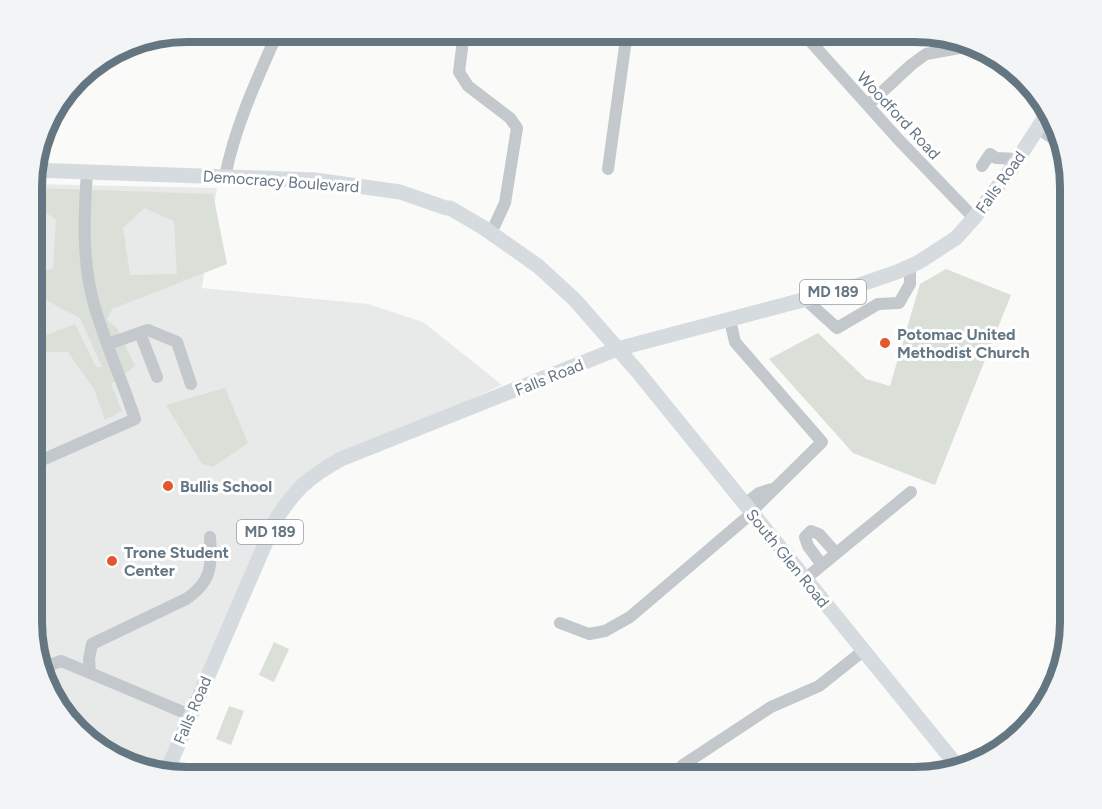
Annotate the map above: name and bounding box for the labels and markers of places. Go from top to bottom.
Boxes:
place label: Potomac United Methodist Church [897,325,1030,362]
marker: Potomac United Methodist Church [878,336,892,350]
place label: Bullis School [180,477,272,496]
marker: Bullis School [161,479,175,493]
place label: Trone Student Center [124,543,229,580]
marker: Trone Student Center [105,554,119,568]

